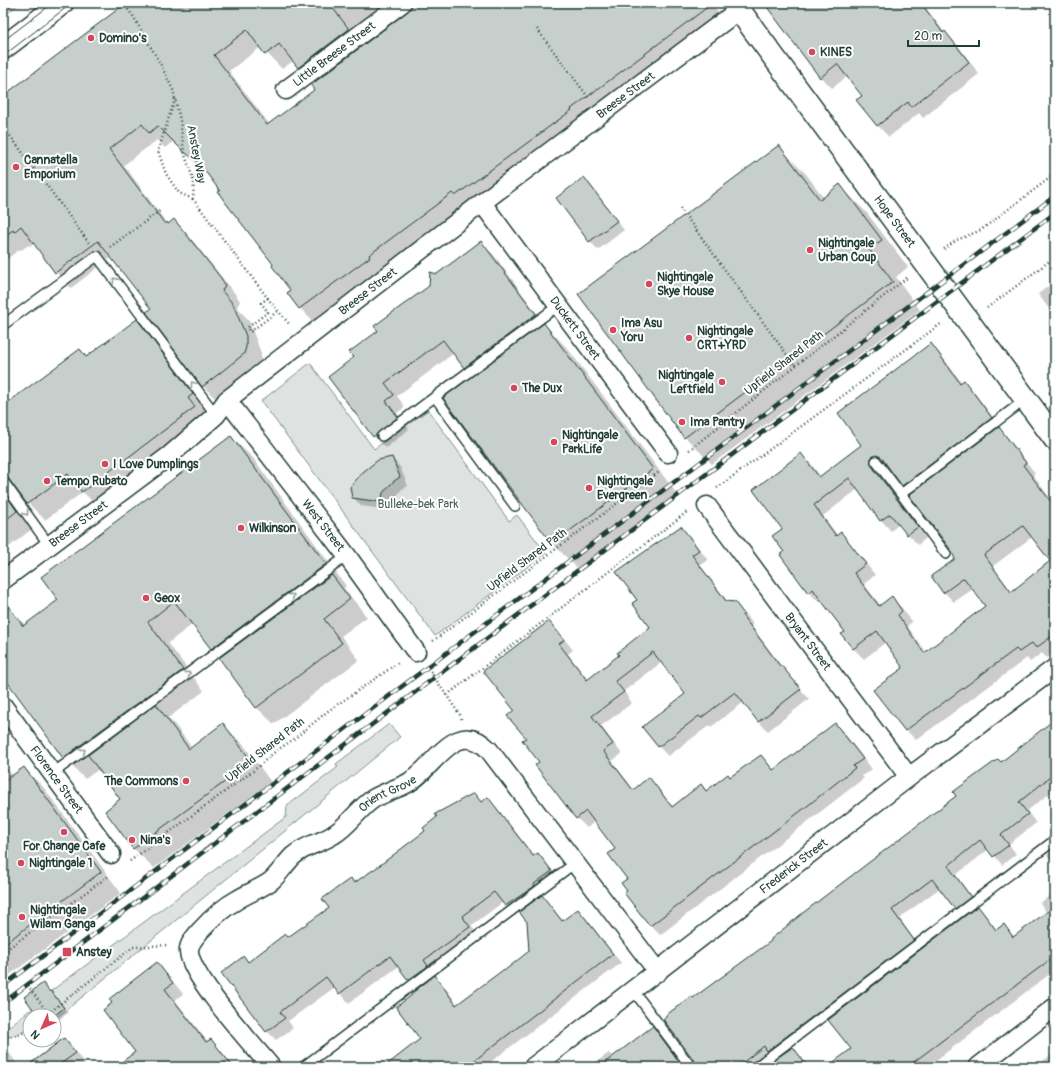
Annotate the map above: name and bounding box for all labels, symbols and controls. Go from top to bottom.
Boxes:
street label: Little Breese Street [290,18,378,90]
scale bar [908,22,979,48]
text: 20 m [914,29,943,44]
place label: Domino's [99,31,147,46]
marker: Domino's [86,33,96,43]
place label: KINES [820,45,852,60]
marker: KINES [807,47,817,57]
street label: Breese Street [593,68,658,122]
street label: Anstey Way [183,124,209,184]
place label: Cannatella Emporium [24,153,78,182]
marker: Cannatella Emporium [11,162,21,172]
street label: Hope Street [871,192,919,250]
place label: Nightingale Urban Coup [818,236,877,265]
marker: Nightingale Urban Coup [805,245,815,255]
street label: Breese Street [336,264,400,318]
place label: Nightingale Skye House [657,270,715,299]
one-way arrow [112,278,119,285]
marker: Nightingale Skye House [644,279,654,289]
street label: Duckett Street [547,293,604,363]
place label: Ima Asu Yoru [620,316,662,345]
place label: Nightingale CRT+YRD [697,324,754,353]
marker: Ima Asu Yoru [608,325,618,335]
street label: Upfield Shared Path [741,327,827,399]
marker: Nightingale CRT+YRD [684,333,694,343]
place label: Nightingale Leftfield [658,368,715,397]
marker: Nightingale Leftfield [717,377,727,387]
one-way arrow [190,381,198,388]
place label: The Dux [521,381,562,396]
marker: The Dux [509,383,519,393]
place label: Ima Pantry [690,415,745,430]
marker: Ima Pantry [677,417,687,427]
place label: Nightingale ParkLife [562,428,619,457]
marker: Nightingale ParkLife [549,437,559,447]
place label: I Love Dumplings [113,457,199,472]
marker: I Love Dumplings [100,459,110,469]
place label: Tempo Rubato [54,474,128,489]
place label: Nightingale Evergreen [597,474,654,503]
marker: Tempo Rubato [42,476,52,486]
marker: Nightingale Evergreen [584,483,594,493]
street label: West Street [299,496,348,554]
street label: Breese Street [46,497,111,550]
park label: Bulleke-bek Park [378,497,458,512]
one-way arrow [21,509,29,516]
place label: Wilkinson [249,521,297,536]
marker: Wilkinson [236,523,246,533]
street label: Upfield Shared Path [484,525,570,595]
place label: Geox [154,591,180,606]
marker: Geox [141,593,151,603]
one-way arrow [288,594,295,601]
street label: Bryant Street [782,610,834,673]
one-way arrow [184,671,191,678]
street label: Upfield Shared Path [222,714,308,786]
street label: Florence Street [27,743,86,816]
one-way arrow [79,749,86,756]
street label: Orient Grove [355,772,420,815]
place label: The Commons [103,774,179,789]
marker: The Commons [181,776,191,786]
marker: For Change Cafe [59,827,69,837]
place label: Nina's [140,833,171,848]
marker: Nina's [127,835,137,845]
street label: Frederick Street [757,835,831,897]
place label: For Change Cafe [23,839,106,854]
place label: Nightingale 1 [29,856,92,871]
marker: Nightingale 1 [16,858,26,868]
place label: Nightingale Wilam Ganga [30,903,96,932]
marker: Nightingale Wilam Ganga [17,912,27,922]
place label: Anstey [76,945,112,960]
marker: Anstey [61,946,73,958]
north arrow [22,1008,62,1048]
text: N [28,1027,43,1042]

